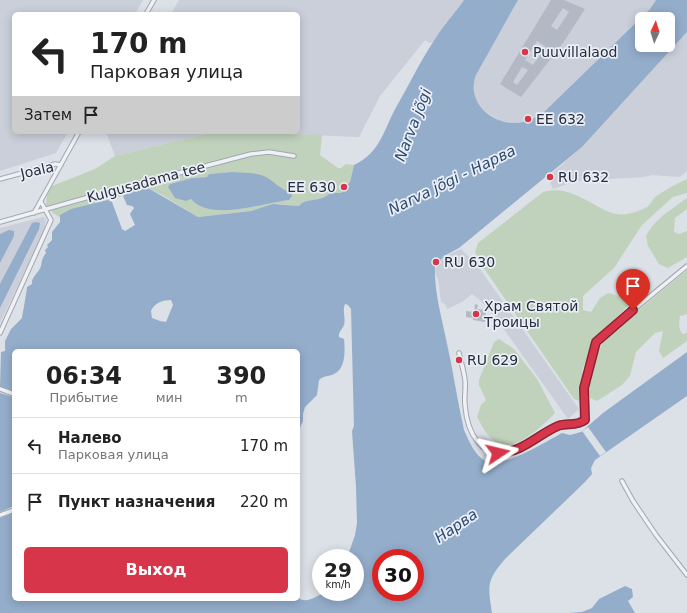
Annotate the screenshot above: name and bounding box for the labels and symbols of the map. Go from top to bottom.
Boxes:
north arrow [635,12,675,52]
place label: Puuvillalaod [533,44,617,60]
marker: Puuvillalaod [520,47,530,57]
water label: Narva jõgi [391,85,435,164]
place label: EE 632 [536,111,585,127]
marker: EE 632 [523,114,533,124]
water label: Narva jõgi - Нарва [385,141,519,219]
street label: Joala [18,158,55,182]
street label: Kulgusadama tee [85,159,207,205]
place label: RU 632 [558,169,609,185]
marker: RU 632 [545,172,555,182]
place label: EE 630 [287,179,336,195]
marker: EE 630 [339,182,349,192]
place label: RU 630 [444,254,495,270]
marker: RU 630 [431,257,441,267]
pin [616,269,650,310]
place label: Храм Святой Троицы [483,298,578,330]
marker: Храм Святой Троицы [471,309,481,319]
place label: RU 629 [467,352,518,368]
marker: RU 629 [454,355,464,365]
position arrow [477,432,519,474]
water label: Нарва [431,505,481,547]
speed limit sign: 30 [372,549,424,601]

